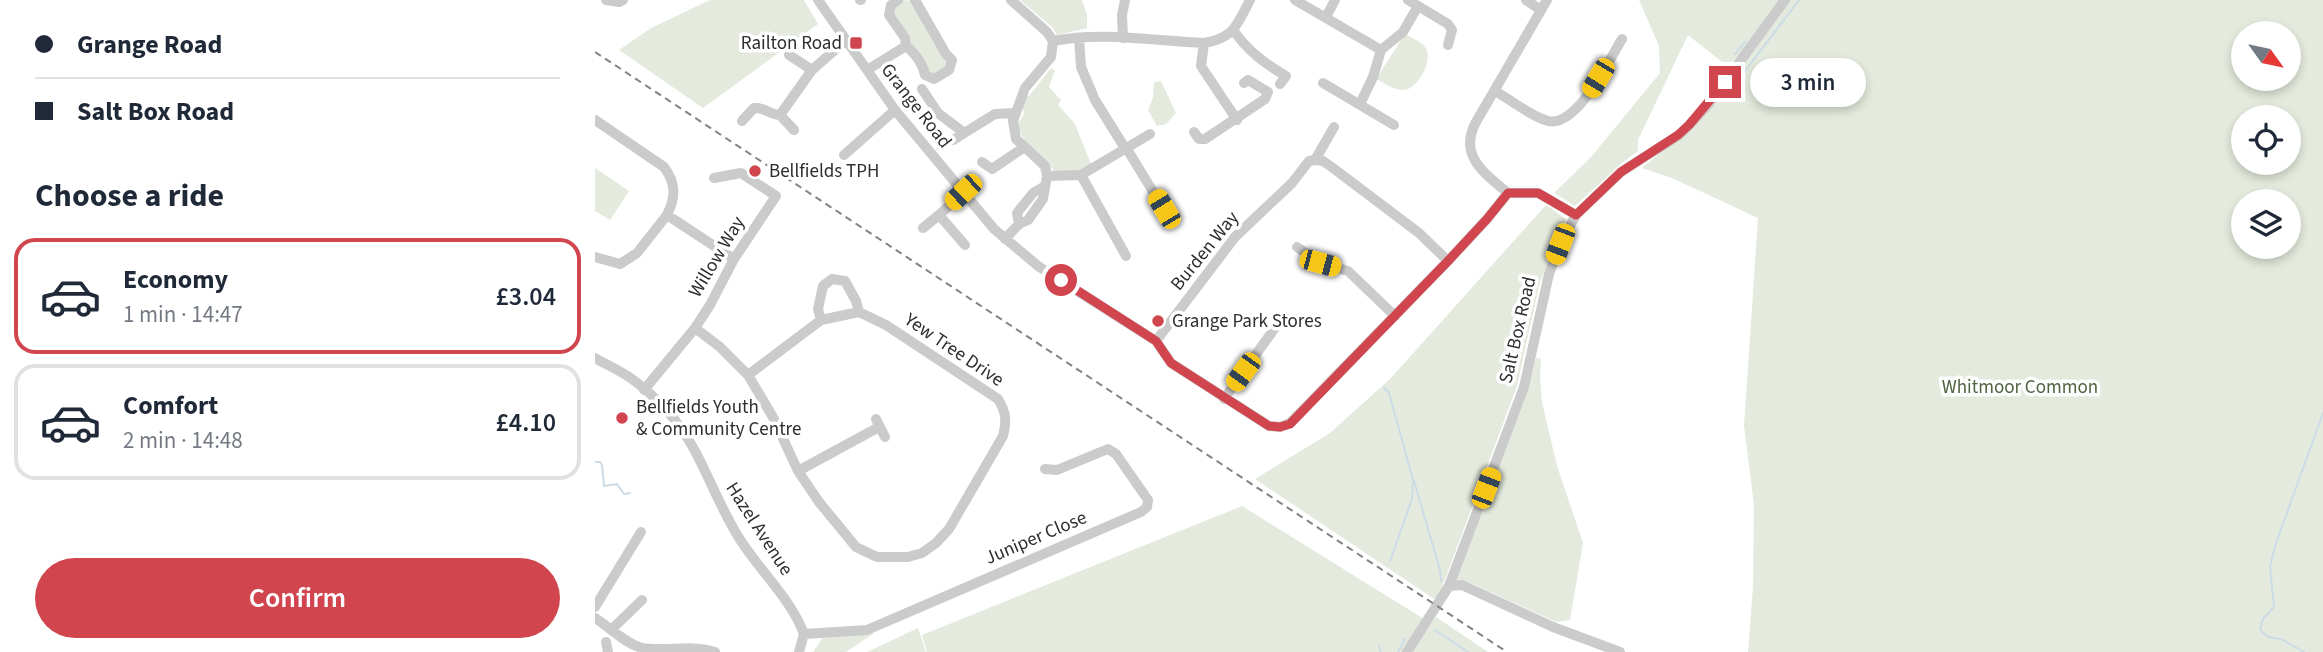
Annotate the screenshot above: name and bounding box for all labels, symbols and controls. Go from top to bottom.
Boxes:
north arrow [2231,21,2301,91]
map controls [2231,21,2301,259]
text: Grange Road [77,26,222,63]
place label: Railton Road [741,30,842,57]
marker: Railton Road [848,35,864,51]
car [1579,55,1618,101]
callout: 3 min [1749,57,1865,106]
street label: Grange Road [874,58,958,154]
route end [1709,66,1741,98]
text: 3 min [1781,66,1835,99]
text: Salt Box Road [77,93,234,130]
button: locate [2231,105,2301,175]
place label: Bellfields TPH [769,158,879,185]
marker: Bellfields TPH [747,163,763,179]
car [941,170,986,214]
text: Choose a ride [35,173,224,219]
car [1145,186,1184,232]
button: layers [2231,189,2301,259]
street label: Burden Way [1165,205,1246,296]
street label: Willow Way [682,211,752,303]
car [1543,221,1578,267]
car [1297,247,1344,279]
text: Economy [123,261,228,298]
route start [1045,264,1077,296]
icon: car [39,265,102,328]
street label: Salt Box Road [1493,274,1543,386]
text: £3.04 [495,278,556,315]
text: 1 min · 14:47 [123,298,243,331]
street label: Yew Tree Drive [898,306,1009,393]
place label: Grange Park Stores [1172,308,1322,335]
marker: Grange Park Stores [1150,313,1166,329]
car [1223,349,1264,395]
park label: Whitmoor Common [1942,374,2098,401]
text: Comfort [123,387,218,424]
icon: car [39,391,102,454]
place label: Bellfields Youth & Community Centre [636,394,801,443]
text: £4.10 [495,404,556,441]
marker: Bellfields Youth & Community Centre [614,410,630,426]
text: 2 min · 14:48 [123,424,243,457]
car [1469,465,1504,511]
street label: Hazel Avenue [719,477,799,581]
street label: Juniper Close [981,504,1091,572]
button: Confirm [35,558,560,638]

